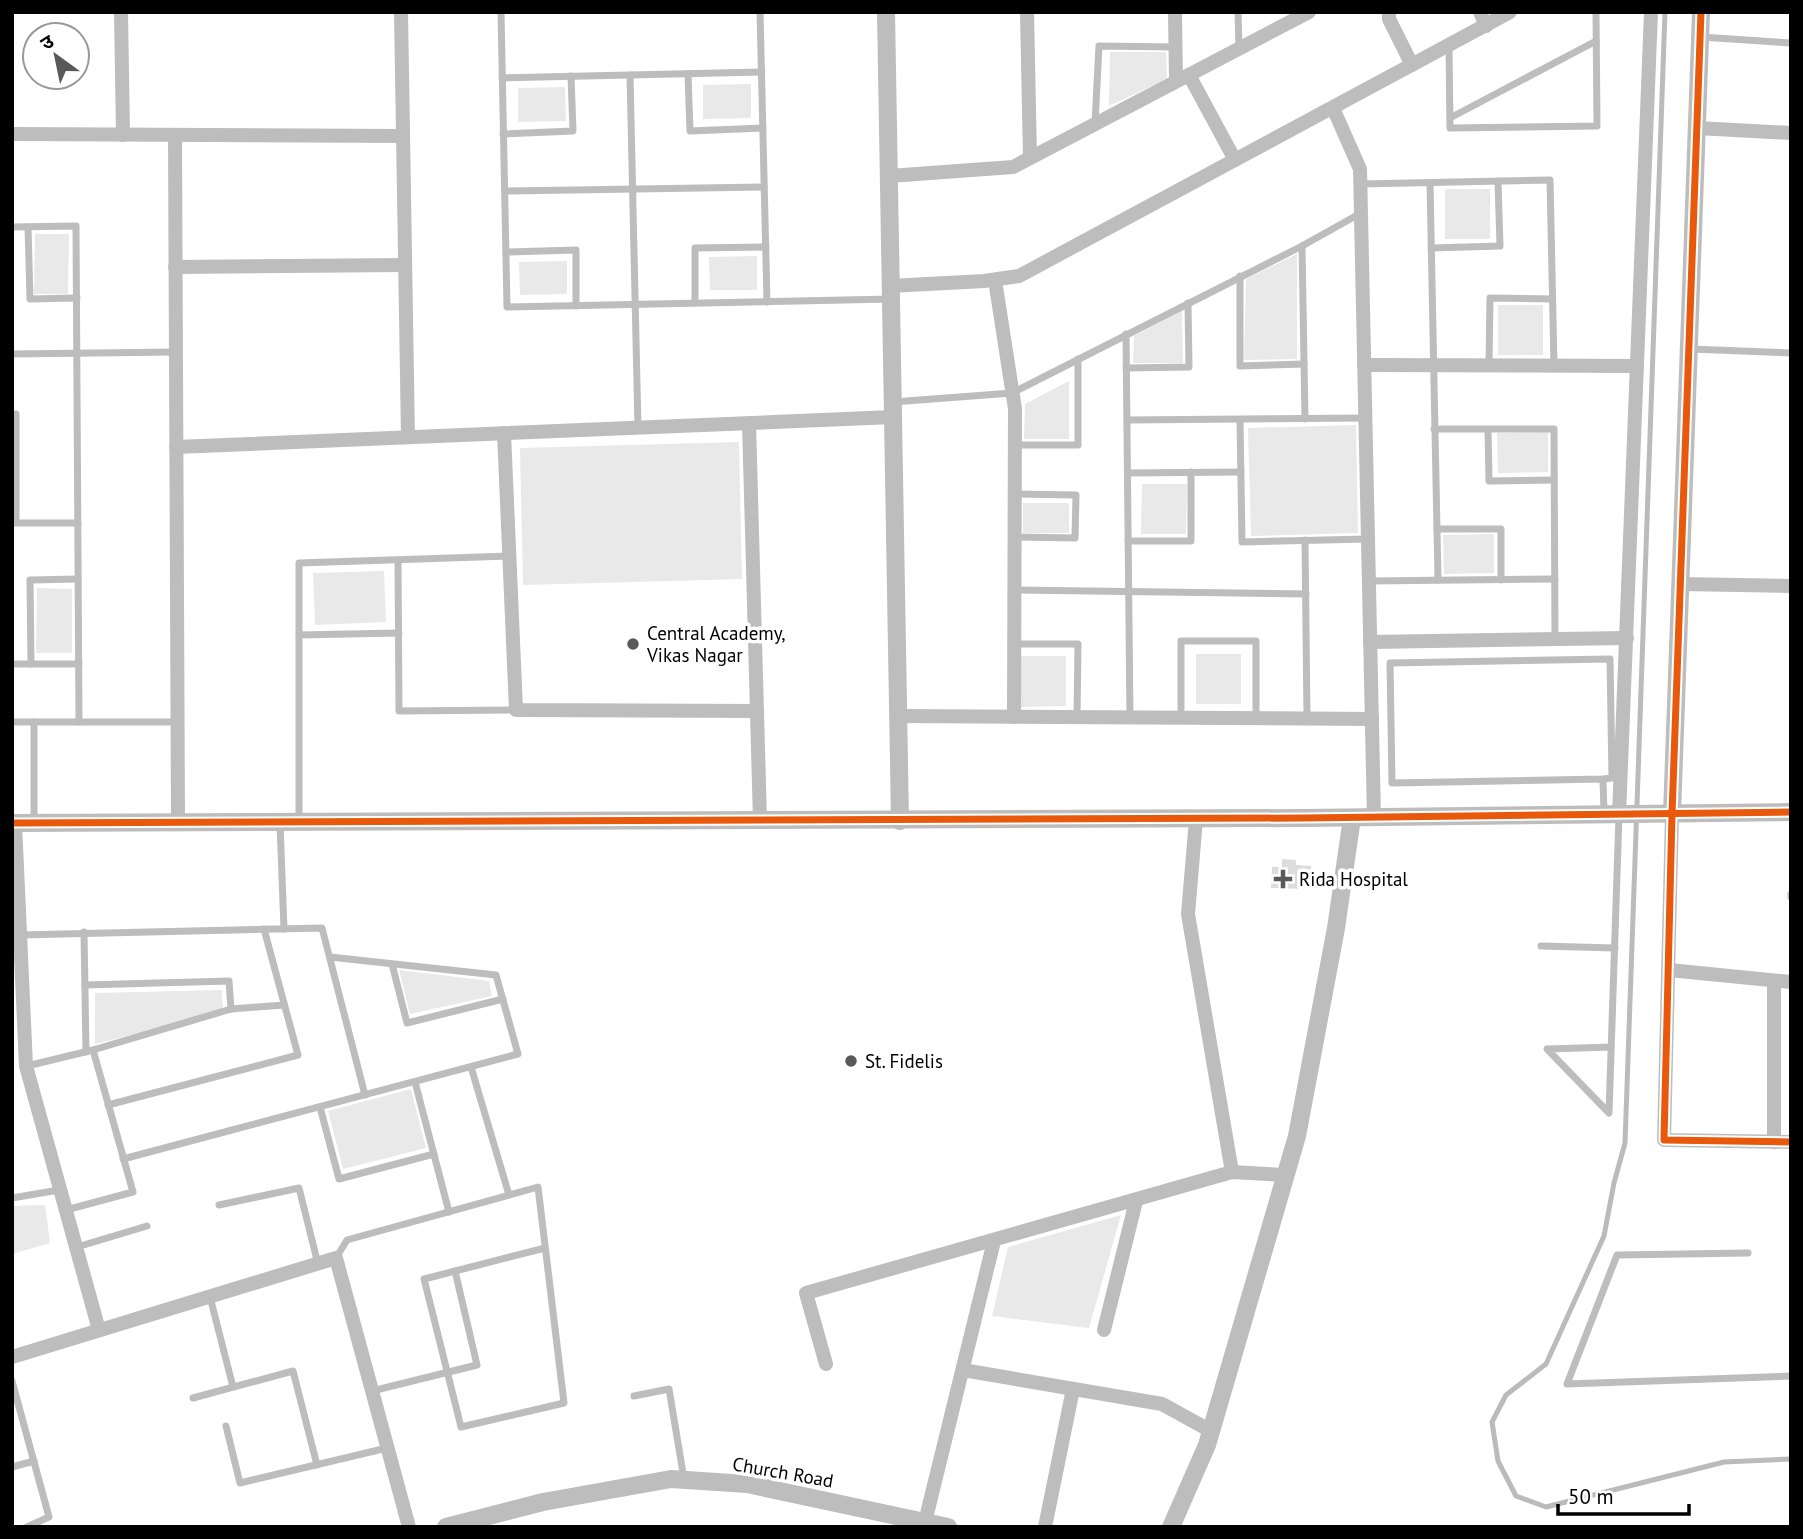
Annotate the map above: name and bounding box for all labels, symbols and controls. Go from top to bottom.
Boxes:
north arrow [21,21,91,91]
text: उ [36,28,59,55]
place label: Central Academy, Vikas Nagar [646,621,786,667]
marker: Central Academy, Vikas Nagar [625,636,641,652]
place label: Rida Hospital [1299,867,1408,891]
marker: Rida Hospital [1273,869,1293,889]
place label: St. Fidelis [865,1049,943,1073]
marker: St. Fidelis [843,1053,859,1069]
street label: Church Road [731,1451,835,1493]
scale bar [1558,1472,1689,1516]
text: 50 m [1568,1483,1614,1510]

